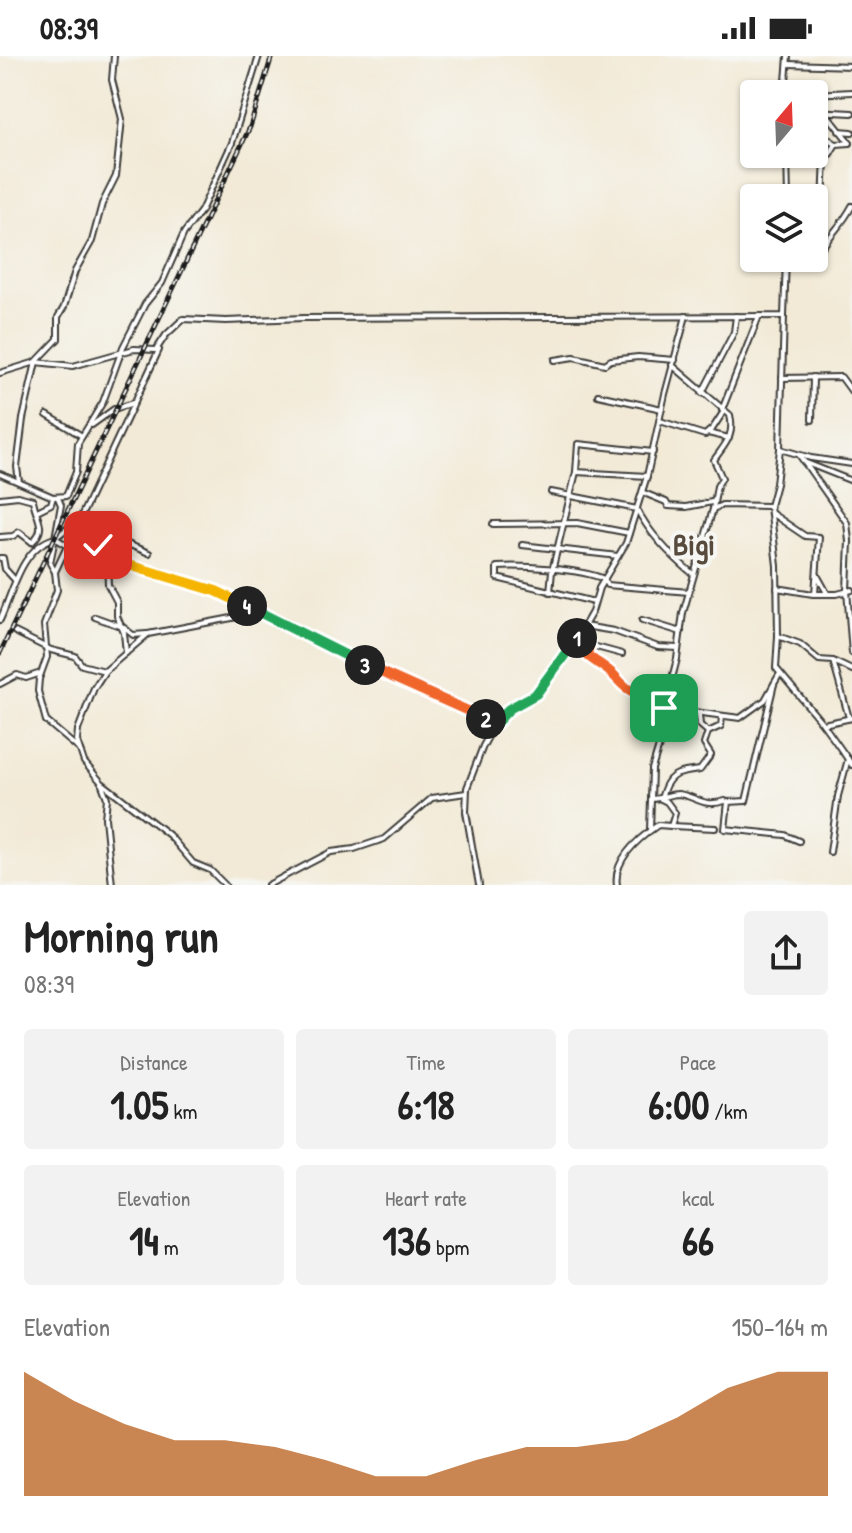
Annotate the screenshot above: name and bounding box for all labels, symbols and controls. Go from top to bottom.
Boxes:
text: 08:39 [40,8,98,48]
north arrow [740,80,828,168]
map controls [740,80,828,272]
button: layers [740,184,828,272]
pin [64,511,132,579]
icon: check [76,523,120,567]
district label: Bigi [673,524,715,565]
pin: 4 [227,586,267,626]
text: 4 [243,591,251,621]
pin: 1 [557,618,597,658]
text: 1 [573,623,581,653]
pin: 3 [345,645,385,685]
text: 3 [360,650,370,680]
pin [630,674,698,742]
icon: arrive [642,686,686,730]
pin: 2 [466,699,506,739]
text: 2 [481,704,491,734]
text: Morning run [24,906,219,966]
button: share [744,911,828,995]
text: 08:39 [24,966,74,1001]
text: Distance [120,1047,188,1077]
text: Time [407,1047,445,1077]
text: Pace [680,1047,716,1077]
text: 1.05 [110,1077,168,1131]
text: 6:18 [397,1077,455,1131]
text: 6:00 [648,1077,709,1131]
text: km [168,1096,198,1126]
text: /km [709,1096,748,1126]
text: Elevation [117,1183,191,1213]
text: Heart rate [385,1183,467,1213]
text: kcal [682,1183,714,1213]
text: 14 [129,1213,159,1267]
text: 136 [383,1213,431,1267]
text: 66 [682,1213,714,1267]
text: m [159,1232,179,1262]
text: bpm [431,1232,469,1262]
text: Elevation [24,1309,110,1344]
text: 150–164 m [732,1309,828,1344]

